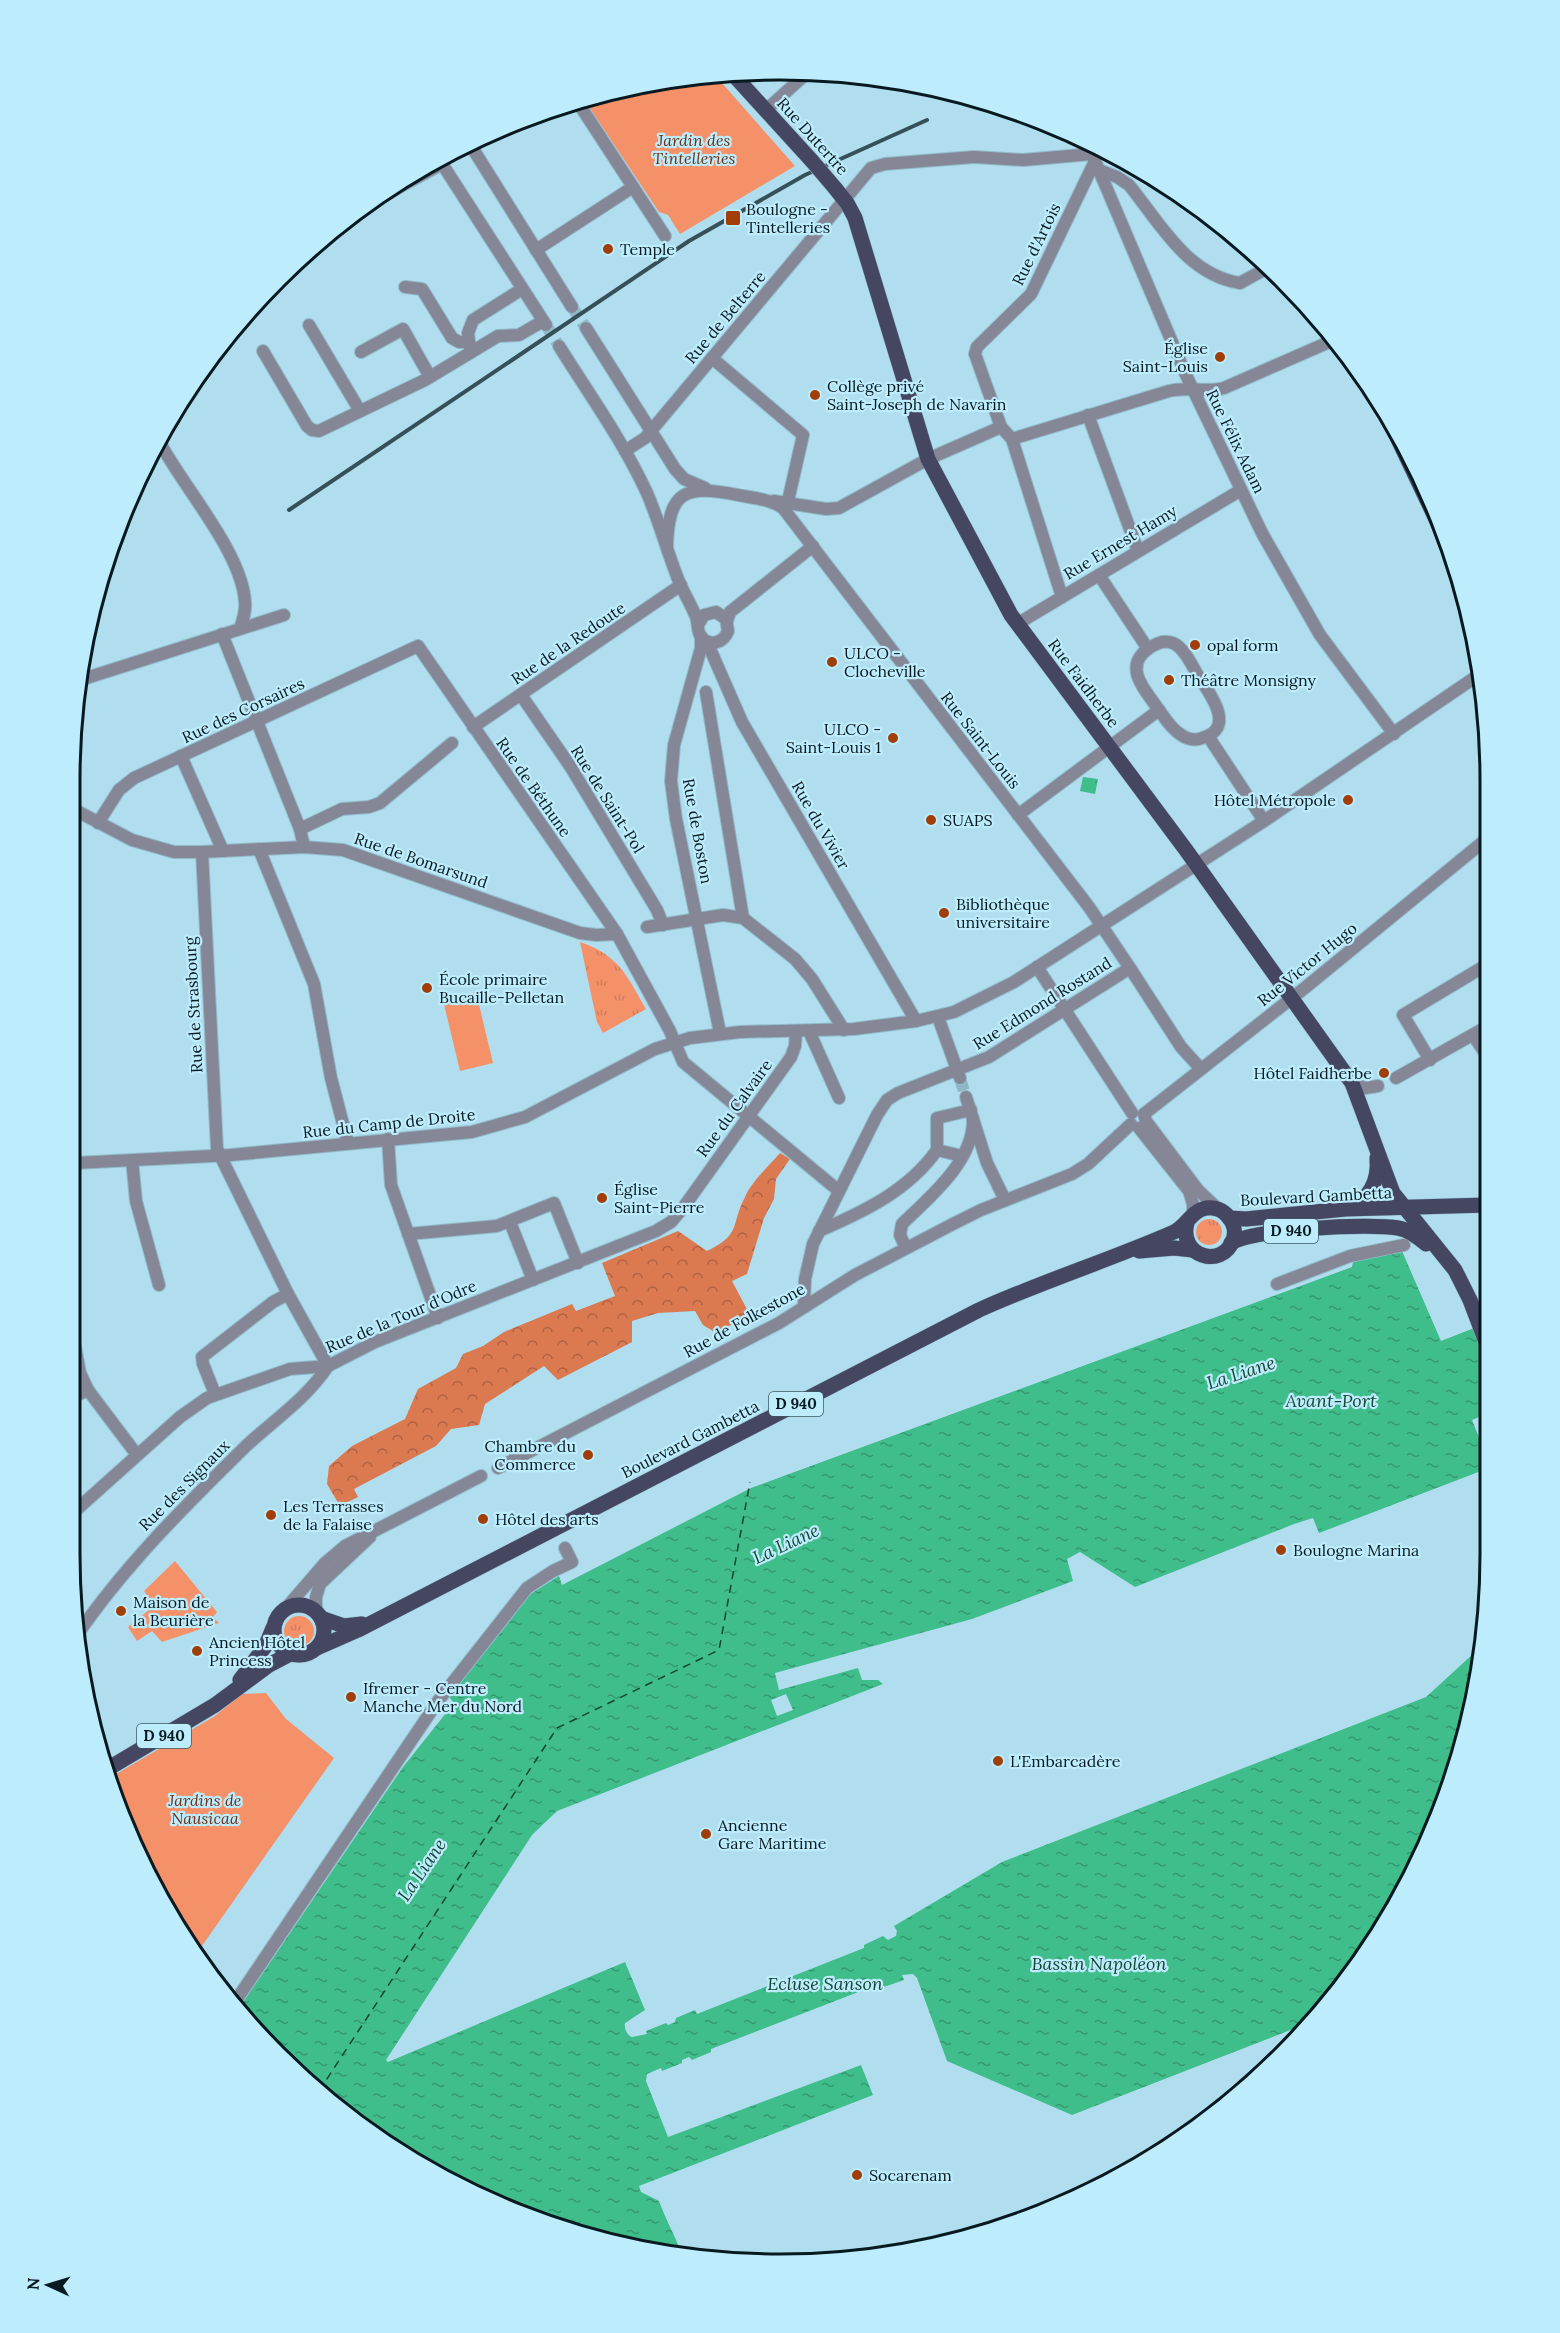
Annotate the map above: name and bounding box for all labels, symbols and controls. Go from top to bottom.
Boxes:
street label: Rue Dutertre [773,93,853,179]
park label: Jardin des Tintelleries [653,130,736,168]
place label: Boulogne - Tintelleries [746,199,830,237]
street label: Rue d'Artois [1007,200,1065,288]
marker: Boulogne - Tintelleries [724,209,742,227]
place label: Temple [620,239,675,259]
marker: Temple [601,242,615,256]
street label: Rue de Belterre [680,266,770,368]
place label: Église Saint-Louis [1123,338,1208,376]
marker: Église Saint-Louis [1213,350,1227,364]
place label: Collège privé Saint-Joseph de Navarin [827,376,1007,414]
street label: Rue Félix Adam [1202,386,1270,496]
marker: Collège privé Saint-Joseph de Navarin [808,388,822,402]
street label: Rue Ernest Hamy [1060,500,1181,584]
street label: Rue de la Redoute [507,597,629,689]
street label: Rue Faidherbe [1044,635,1124,732]
place label: opal form [1207,635,1279,655]
marker: opal form [1188,638,1202,652]
place label: ULCO - Clocheville [844,643,926,681]
marker: ULCO - Clocheville [825,655,839,669]
place label: Théâtre Monsigny [1181,670,1316,690]
street label: Rue des Corsaires [179,673,307,747]
marker: Théâtre Monsigny [1162,673,1176,687]
street label: Rue Saint-Louis [937,687,1025,793]
place label: ULCO - Saint-Louis 1 [786,719,881,757]
marker: ULCO - Saint-Louis 1 [886,731,900,745]
street label: Rue de Béthune [492,733,576,841]
street label: Rue de Saint-Pol [567,741,649,857]
street label: Rue de Boston [679,777,717,886]
street label: Rue du Vivier [788,777,854,873]
place label: Hôtel Métropole [1214,790,1336,810]
marker: Hôtel Métropole [1341,793,1355,807]
place label: SUAPS [943,810,993,830]
marker: SUAPS [924,813,938,827]
street label: Rue de Bomarsund [352,828,491,892]
place label: Bibliothèque universitaire [956,894,1050,932]
marker: Bibliothèque universitaire [937,906,951,920]
street label: Rue Victor Hugo [1253,918,1361,1010]
street label: Rue de Strasbourg [179,935,207,1074]
street label: Rue Edmond Rostand [969,952,1115,1054]
place label: École primaire Bucaille-Pelletan [439,969,564,1007]
marker: École primaire Bucaille-Pelletan [420,981,434,995]
street label: Rue du Calvaire [692,1055,776,1161]
place label: Hôtel Faidherbe [1254,1063,1372,1083]
marker: Hôtel Faidherbe [1377,1066,1391,1080]
street label: Rue du Camp de Droite [302,1104,477,1142]
place label: Église Saint-Pierre [614,1179,705,1217]
street label: Boulevard Gambetta [1240,1182,1392,1210]
marker: Église Saint-Pierre [595,1191,609,1205]
road number: D 940 [1264,1219,1318,1243]
street label: Rue de la Tour d'Odre [323,1275,480,1357]
street label: Rue de Folkestone [680,1278,808,1362]
water label: La Liane [1204,1351,1278,1394]
water label: Avant-Port [1284,1389,1377,1412]
road number: D 940 [769,1392,823,1416]
street label: Boulevard Gambetta [618,1396,762,1482]
street label: Rue des Signaux [134,1435,234,1535]
place label: Chambre du Commerce [485,1436,576,1474]
marker: Chambre du Commerce [581,1448,595,1462]
place label: Les Terrasses de la Falaise [283,1496,384,1534]
marker: Les Terrasses de la Falaise [264,1508,278,1522]
place label: Hôtel des arts [495,1509,599,1529]
marker: Hôtel des arts [476,1512,490,1526]
water label: La Liane [749,1518,823,1569]
place label: Boulogne Marina [1293,1540,1419,1560]
marker: Boulogne Marina [1274,1543,1288,1557]
place label: Maison de la Beurière [133,1592,214,1630]
marker: Maison de la Beurière [114,1604,128,1618]
place label: Ancien Hôtel Princess [208,1632,305,1670]
marker: Ancien Hôtel Princess [190,1644,204,1658]
place label: Ifremer - Centre Manche Mer du Nord [363,1678,523,1716]
marker: Ifremer - Centre Manche Mer du Nord [344,1690,358,1704]
road number: D 940 [137,1724,191,1748]
place label: L'Embarcadère [1010,1751,1121,1771]
marker: L'Embarcadère [991,1754,1005,1768]
park label: Jardins de Nausicaa [168,1790,242,1828]
place label: Ancienne Gare Maritime [717,1815,827,1853]
marker: Ancienne Gare Maritime [699,1827,713,1841]
water label: La Liane [392,1834,451,1905]
water label: Bassin Napoléon [1031,1952,1167,1975]
water label: Ecluse Sanson [767,1972,883,1995]
place label: Socarenam [869,2165,952,2185]
marker: Socarenam [850,2168,864,2182]
north arrow [18,2255,78,2315]
text: N [23,2277,43,2291]

